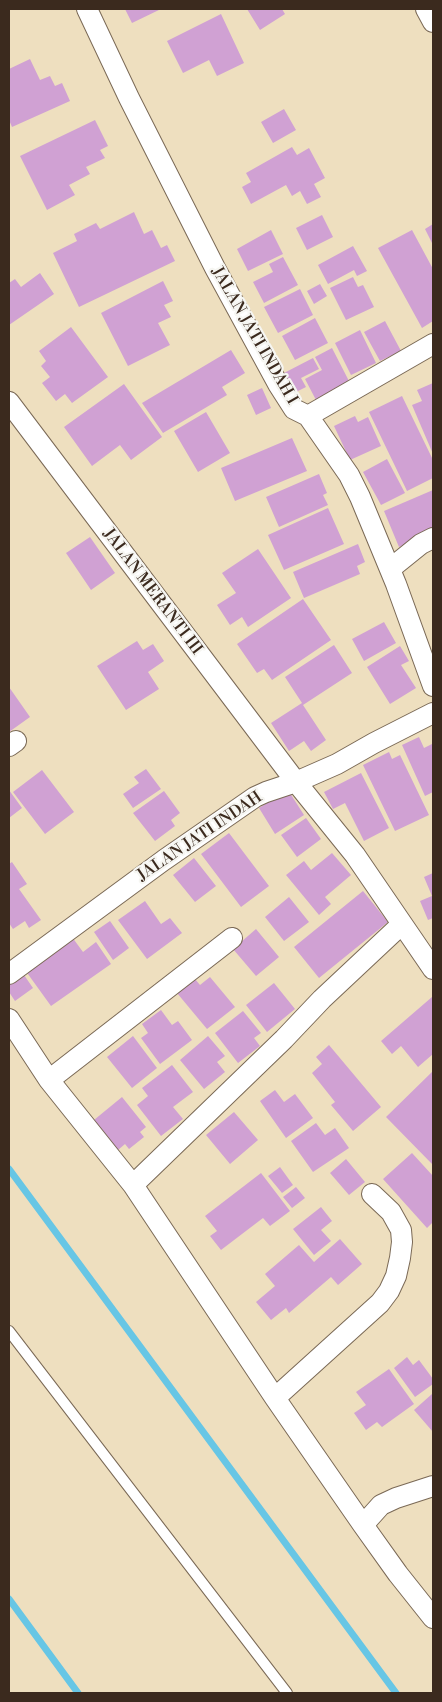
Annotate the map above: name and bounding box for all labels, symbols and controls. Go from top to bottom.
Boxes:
street label: JALAN JATI INDAH I [207,264,301,408]
street label: JALAN MERANTI III [98,525,206,659]
street label: JALAN JATI INDAH [134,788,266,886]

